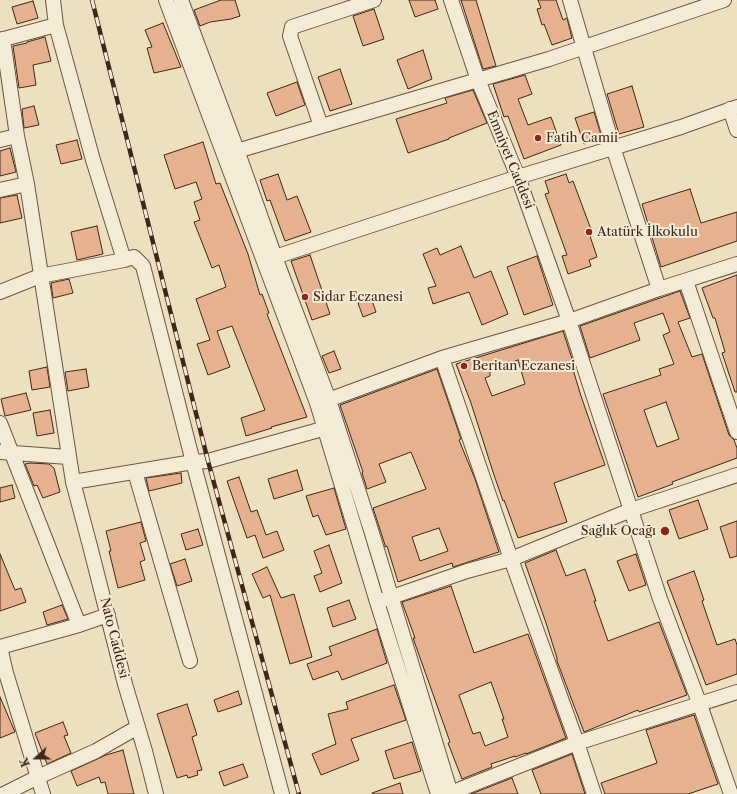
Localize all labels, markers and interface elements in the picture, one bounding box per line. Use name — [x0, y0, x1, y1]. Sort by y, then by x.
street label: Emniyet Caddesi — [483, 108, 537, 212]
place label: Fatih Camii — [546, 130, 618, 146]
marker: Fatih Camii — [533, 133, 543, 143]
place label: Atatürk İlkokulu — [597, 224, 698, 240]
marker: Atatürk İlkokulu — [584, 227, 594, 237]
place label: Sidar Eczanesi — [313, 289, 403, 305]
marker: Sidar Eczanesi — [300, 292, 310, 302]
place label: Beritan Eczanesi — [472, 358, 575, 374]
marker: Beritan Eczanesi — [459, 361, 469, 371]
place label: Sağlık Ocağı — [581, 523, 656, 539]
marker: Sağlık Ocağı — [659, 525, 671, 537]
street label: Nato Caddesi — [96, 596, 132, 680]
north arrow — [16, 738, 56, 778]
text: K — [17, 756, 33, 769]

